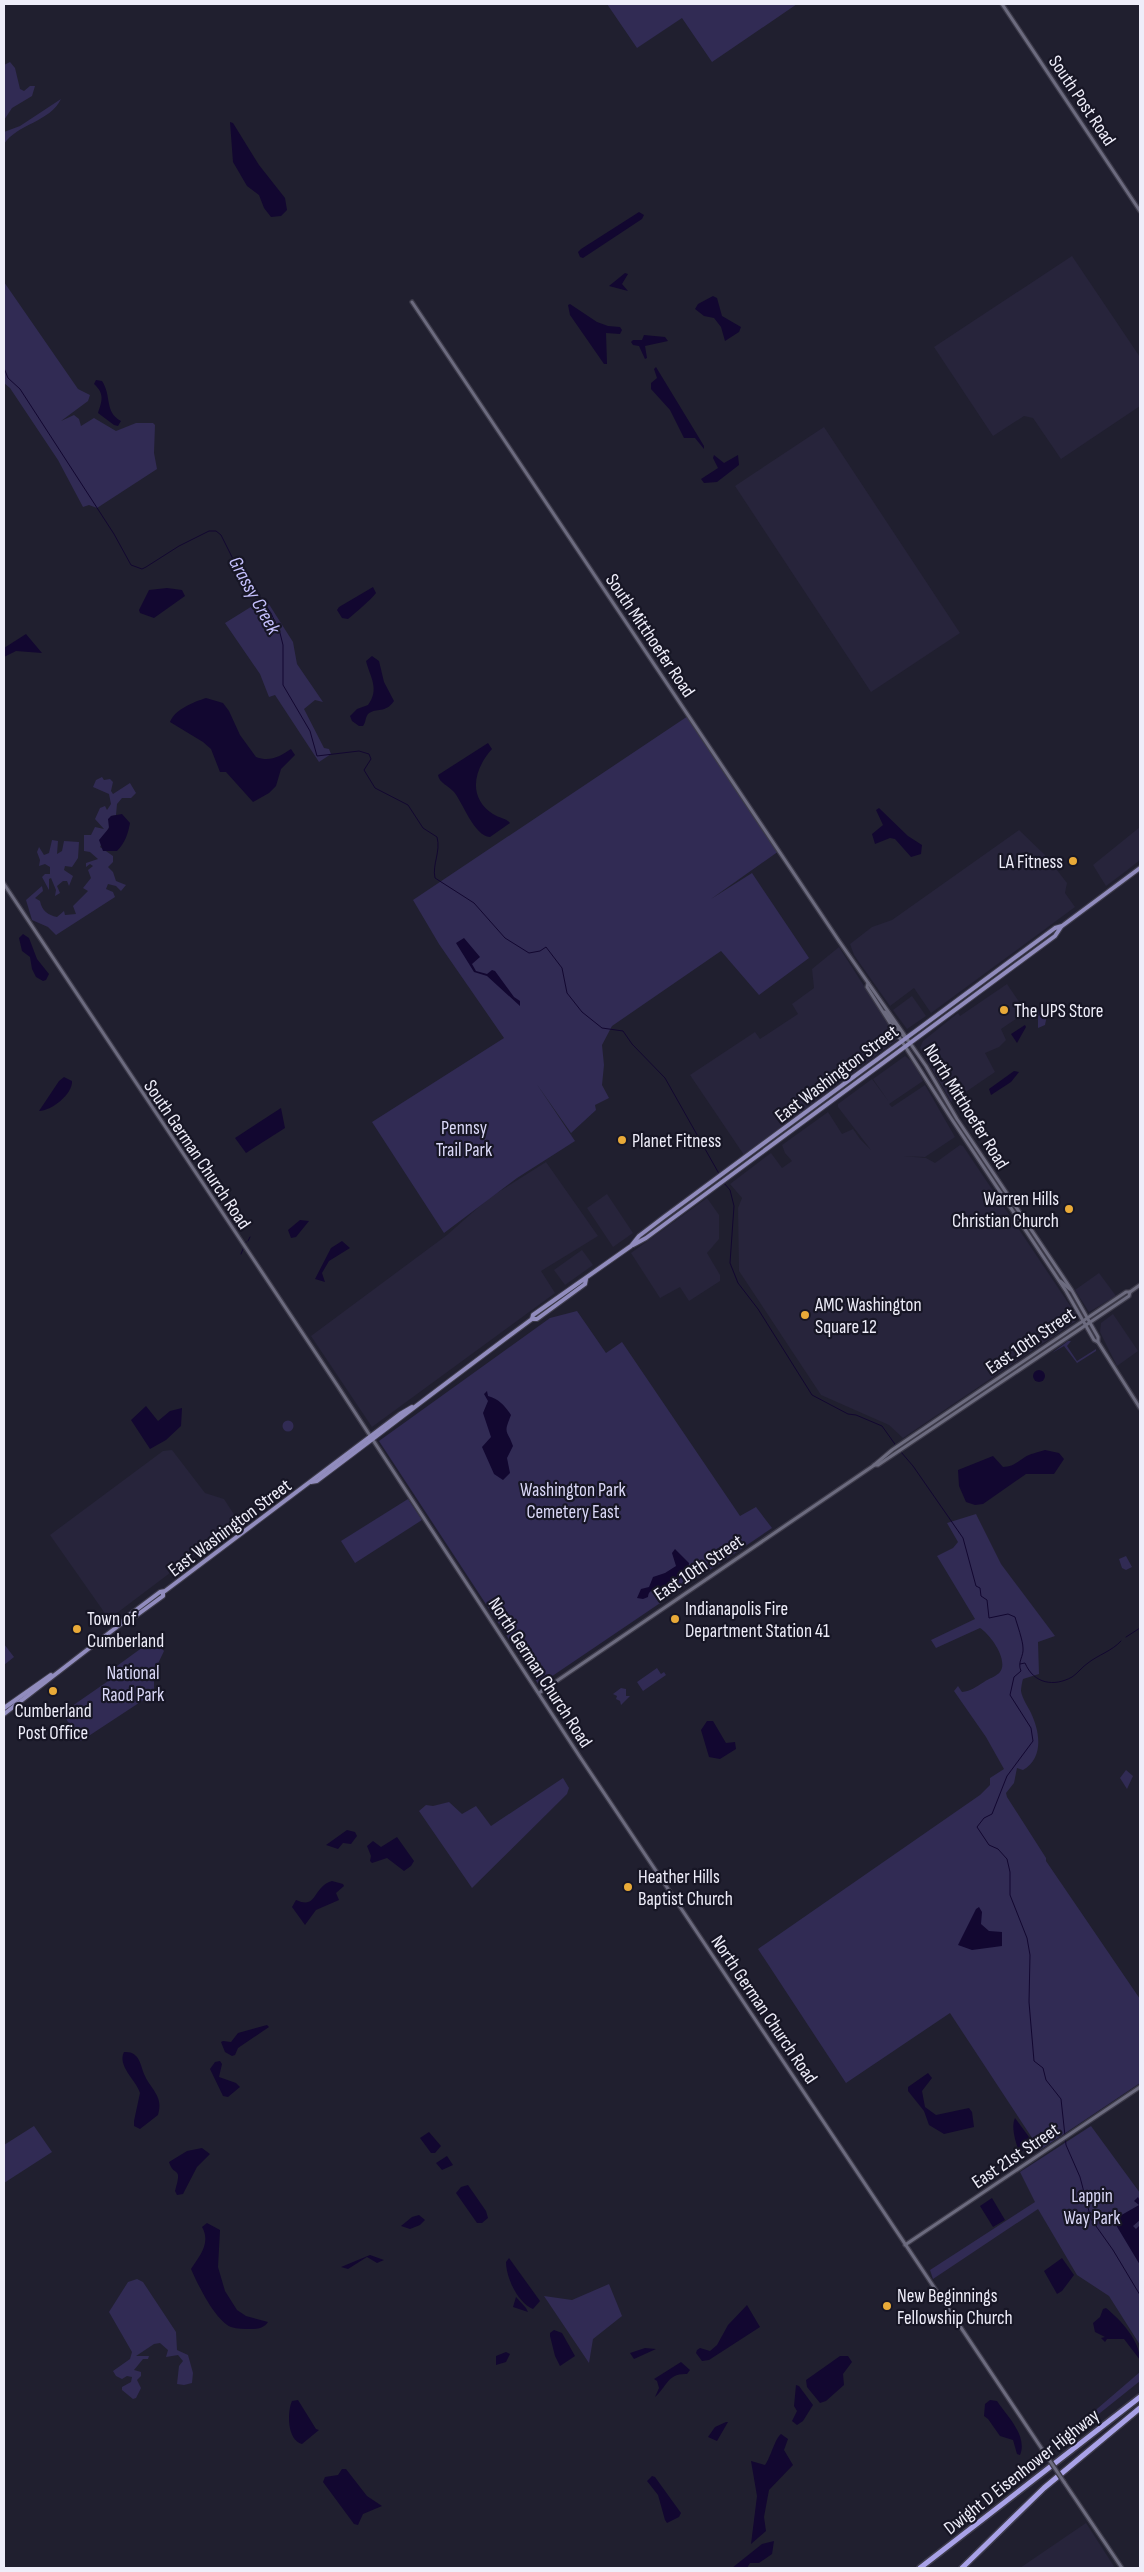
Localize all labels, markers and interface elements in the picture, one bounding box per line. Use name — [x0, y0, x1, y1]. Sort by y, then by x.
street label: South Post Road — [1043, 51, 1120, 150]
water label: Grassy Creek — [223, 552, 286, 639]
street label: South Mitthoefer Road — [600, 570, 699, 702]
place label: LA Fitness — [999, 851, 1063, 874]
marker: LA Fitness — [1067, 855, 1079, 867]
place label: The UPS Store — [1014, 1000, 1103, 1023]
marker: The UPS Store — [998, 1004, 1010, 1016]
street label: East Washington Street — [771, 1020, 903, 1128]
street label: North Mitthoefer Road — [918, 1040, 1013, 1174]
street label: South German Church Road — [138, 1076, 255, 1234]
park label: Pennsy Trail Park — [436, 1117, 493, 1162]
place label: Planet Fitness — [632, 1130, 722, 1153]
marker: Planet Fitness — [616, 1134, 628, 1146]
place label: Warren Hills Christian Church — [952, 1188, 1059, 1233]
marker: Warren Hills Christian Church — [1063, 1203, 1075, 1215]
place label: AMC Washington Square 12 — [814, 1294, 922, 1339]
street label: East 10th Street — [982, 1303, 1080, 1379]
marker: AMC Washington Square 12 — [799, 1309, 811, 1321]
street label: East Washington Street — [164, 1474, 296, 1582]
park label: Washington Park Cemetery East — [520, 1479, 627, 1524]
street label: East 10th Street — [650, 1530, 748, 1606]
street label: North German Church Road — [483, 1593, 597, 1752]
place label: Indianapolis Fire Department Station 41 — [685, 1598, 830, 1643]
place label: Town of Cumberland — [87, 1608, 164, 1653]
marker: Indianapolis Fire Department Station 41 — [669, 1613, 681, 1625]
marker: Town of Cumberland — [71, 1623, 83, 1635]
park label: National Raod Park — [102, 1662, 165, 1707]
marker: Cumberland Post Office — [47, 1685, 59, 1697]
place label: Cumberland Post Office — [14, 1700, 92, 1745]
place label: Heather Hills Baptist Church — [638, 1866, 733, 1911]
marker: Heather Hills Baptist Church — [622, 1881, 634, 1893]
street label: North German Church Road — [705, 1931, 822, 2089]
street label: East 21st Street — [968, 2118, 1064, 2194]
park label: Lappin Way Park — [1063, 2185, 1121, 2230]
place label: New Beginnings Fellowship Church — [897, 2285, 1013, 2330]
marker: New Beginnings Fellowship Church — [881, 2300, 893, 2312]
street label: Dwight D Eisenhower Highway — [940, 2404, 1105, 2540]

